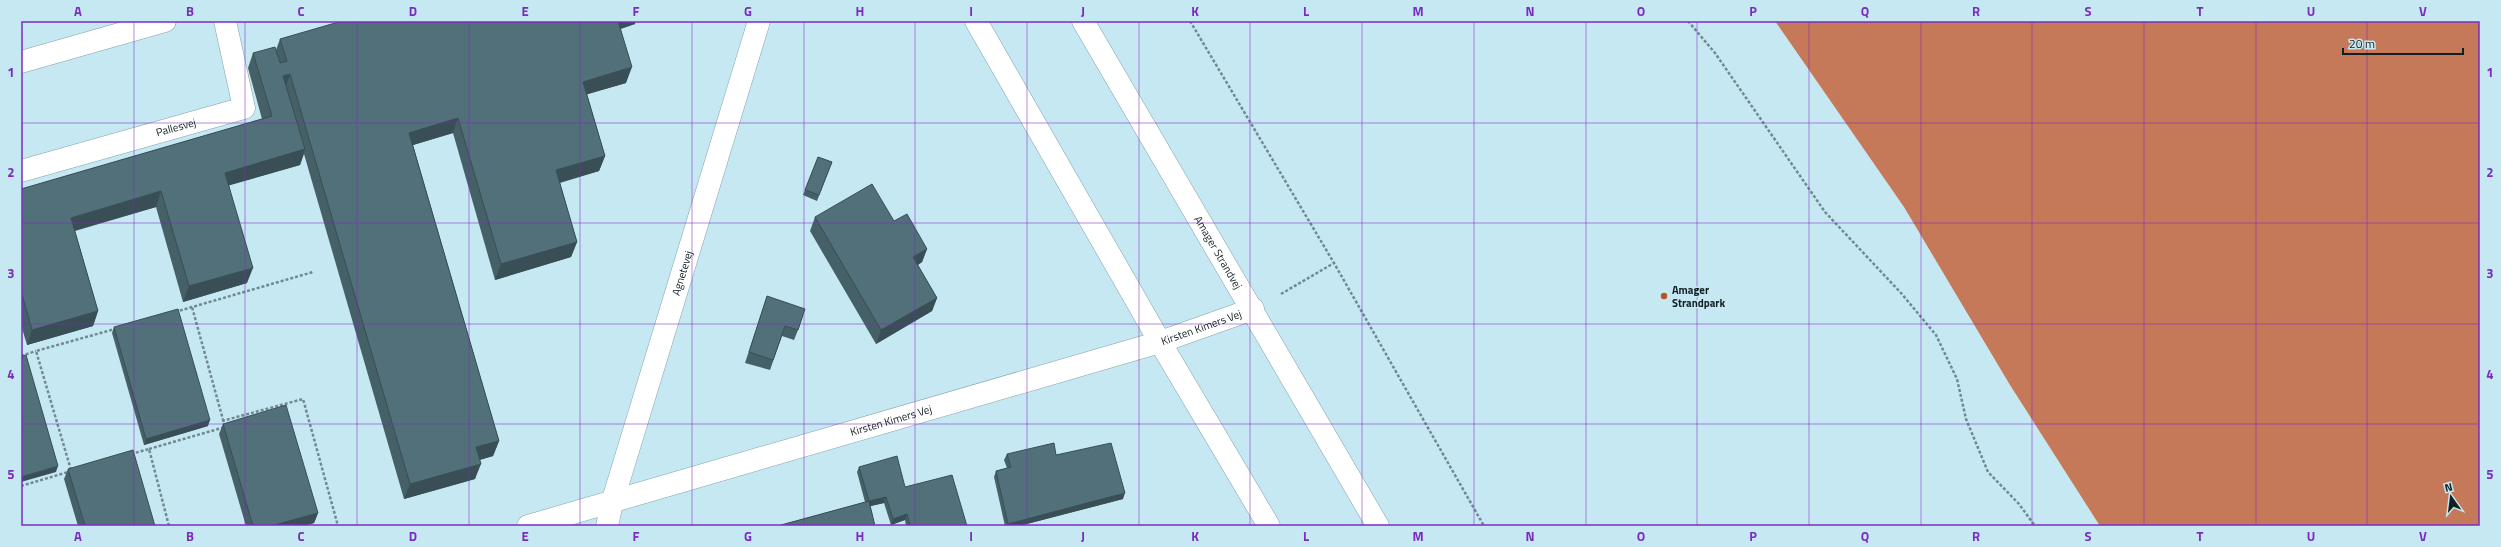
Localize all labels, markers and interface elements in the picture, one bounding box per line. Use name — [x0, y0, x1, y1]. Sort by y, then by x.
text: A — [74, 1, 82, 21]
text: B — [186, 1, 194, 21]
text: C — [297, 1, 305, 21]
text: D — [409, 1, 417, 21]
text: E — [521, 1, 529, 21]
text: F — [633, 1, 640, 21]
text: G — [744, 1, 752, 21]
text: H — [856, 1, 864, 21]
text: I — [969, 1, 973, 21]
text: J — [1081, 1, 1085, 21]
text: K — [1191, 1, 1199, 21]
text: L — [1303, 1, 1309, 21]
text: M — [1412, 1, 1424, 21]
text: N — [1525, 1, 1535, 21]
text: O — [1637, 1, 1645, 21]
text: P — [1749, 1, 1757, 21]
text: Q — [1861, 1, 1869, 21]
text: R — [1972, 1, 1980, 21]
text: S — [2084, 1, 2092, 21]
text: T — [2197, 1, 2204, 21]
text: U — [2307, 1, 2315, 21]
text: V — [2419, 1, 2427, 21]
scale bar — [2343, 30, 2463, 56]
text: 20 m — [2349, 34, 2375, 53]
text: 1 — [7, 62, 15, 82]
text: 1 — [2486, 62, 2494, 82]
street label: Pallesvej — [154, 114, 198, 140]
text: 2 — [7, 162, 15, 182]
text: 2 — [2486, 162, 2494, 182]
street label: Amager Strandvej — [1190, 213, 1246, 292]
street label: Agnetevej — [668, 249, 697, 297]
text: 3 — [7, 263, 15, 283]
text: 3 — [2486, 263, 2494, 283]
place label: Amager Strandpark — [1672, 282, 1725, 311]
marker: Amager Strandpark — [1659, 291, 1669, 301]
street label: Kirsten Kimers Vej — [1159, 306, 1244, 349]
text: 4 — [7, 364, 15, 384]
text: 4 — [2486, 364, 2494, 384]
street label: Kirsten Kimers Vej — [848, 401, 934, 440]
text: 5 — [7, 464, 15, 484]
text: 5 — [2486, 464, 2494, 484]
north arrow — [2431, 477, 2471, 517]
text: N — [2443, 479, 2454, 496]
text: A — [74, 526, 82, 546]
text: B — [186, 526, 194, 546]
text: C — [297, 526, 305, 546]
text: D — [409, 526, 417, 546]
text: E — [521, 526, 529, 546]
text: F — [633, 526, 640, 546]
text: G — [744, 526, 752, 546]
text: H — [856, 526, 864, 546]
text: I — [969, 526, 973, 546]
text: J — [1081, 526, 1085, 546]
text: K — [1191, 526, 1199, 546]
text: L — [1303, 526, 1309, 546]
text: M — [1412, 526, 1424, 546]
text: N — [1525, 526, 1535, 546]
text: O — [1637, 526, 1645, 546]
text: P — [1749, 526, 1757, 546]
text: Q — [1861, 526, 1869, 546]
text: R — [1972, 526, 1980, 546]
text: S — [2084, 526, 2092, 546]
text: T — [2197, 526, 2204, 546]
text: U — [2307, 526, 2315, 546]
text: V — [2419, 526, 2427, 546]

